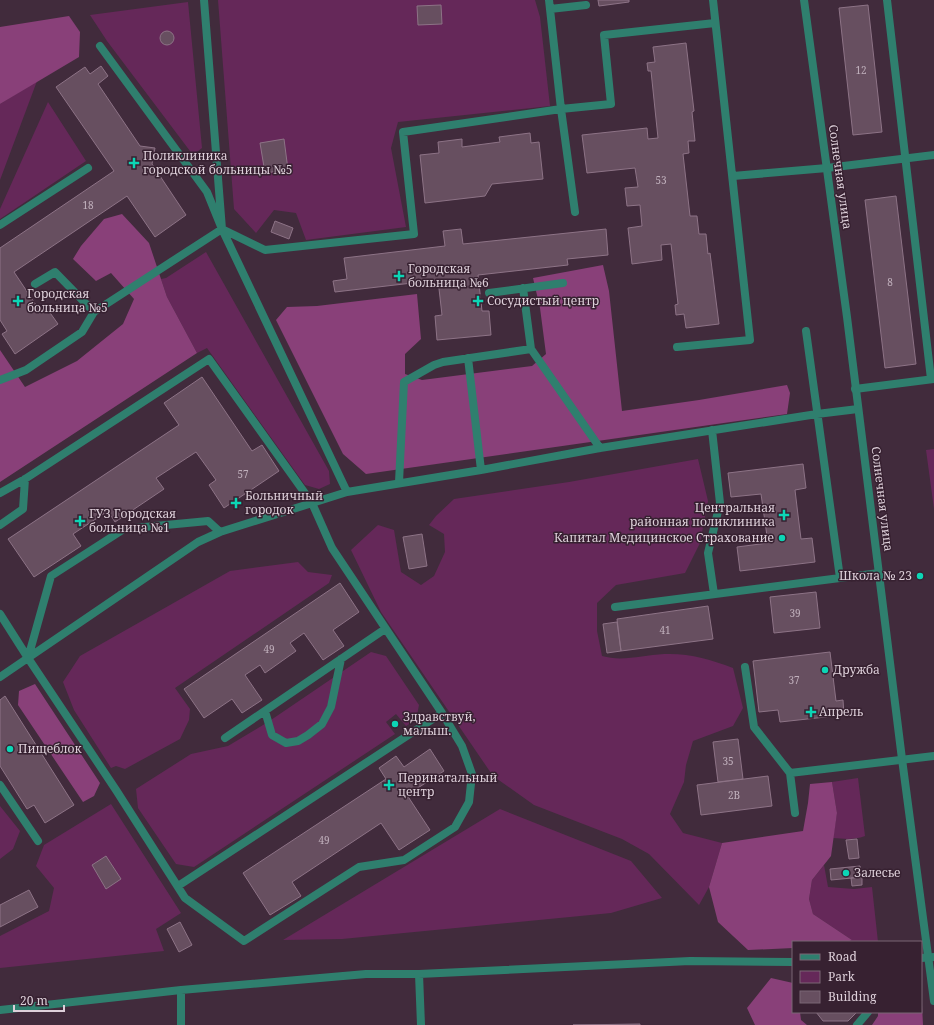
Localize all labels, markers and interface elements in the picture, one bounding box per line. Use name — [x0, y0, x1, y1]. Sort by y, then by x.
house number: 12 — [855, 63, 867, 77]
street label: Солнечная улица — [825, 123, 856, 231]
place label: Поликлиника городской больницы №5 — [143, 147, 293, 178]
marker: Поликлиника городской больницы №5 — [128, 157, 140, 169]
house number: 53 — [655, 173, 667, 187]
house number: 18 — [82, 198, 94, 212]
place label: Городская больница №6 — [408, 260, 489, 291]
marker: Городская больница №6 — [393, 270, 405, 282]
house number: 8 — [887, 275, 893, 289]
place label: Городская больница №5 — [27, 285, 108, 316]
place label: Сосудистый центр — [487, 292, 600, 309]
marker: Городская больница №5 — [12, 295, 24, 307]
marker: Сосудистый центр — [472, 295, 484, 307]
street label: Солнечная улица — [868, 445, 897, 553]
house number: 57 — [237, 467, 249, 481]
place label: Больничный городок — [245, 487, 323, 518]
marker: Больничный городок — [230, 497, 242, 509]
place label: Центральная районная поликлиника — [630, 499, 775, 530]
place label: ГУЗ Городская больница №1 — [89, 505, 176, 536]
marker: Центральная районная поликлиника — [778, 509, 790, 521]
marker: ГУЗ Городская больница №1 — [74, 515, 86, 527]
place label: Капитал Медицинское Страхование — [554, 529, 774, 546]
marker: Капитал Медицинское Страхование — [777, 533, 787, 543]
place label: Школа № 23 — [839, 567, 912, 584]
marker: Школа № 23 — [915, 571, 925, 581]
house number: 39 — [789, 606, 801, 620]
house number: 41 — [659, 623, 671, 637]
house number: 49 — [263, 642, 275, 656]
place label: Дружба — [833, 661, 880, 678]
marker: Дружба — [820, 665, 830, 675]
house number: 37 — [788, 673, 800, 687]
place label: Апрель — [819, 703, 864, 720]
marker: Апрель — [806, 707, 816, 717]
place label: Здравствуй, малыш. — [403, 708, 476, 739]
marker: Здравствуй, малыш. — [390, 719, 400, 729]
place label: Пищеблок — [18, 740, 83, 757]
marker: Пищеблок — [5, 744, 15, 754]
house number: 35 — [722, 754, 734, 768]
place label: Перинатальный центр — [398, 769, 497, 800]
marker: Перинатальный центр — [383, 779, 395, 791]
house number: 2В — [728, 788, 740, 802]
house number: 49 — [318, 833, 330, 847]
place label: Залесье — [854, 864, 901, 881]
marker: Залесье — [841, 868, 851, 878]
legend — [792, 941, 922, 1013]
text: Road — [828, 948, 858, 965]
text: Park — [828, 968, 856, 985]
scale bar — [14, 987, 64, 1013]
text: Building — [828, 988, 877, 1005]
text: 20 m — [20, 992, 48, 1009]

